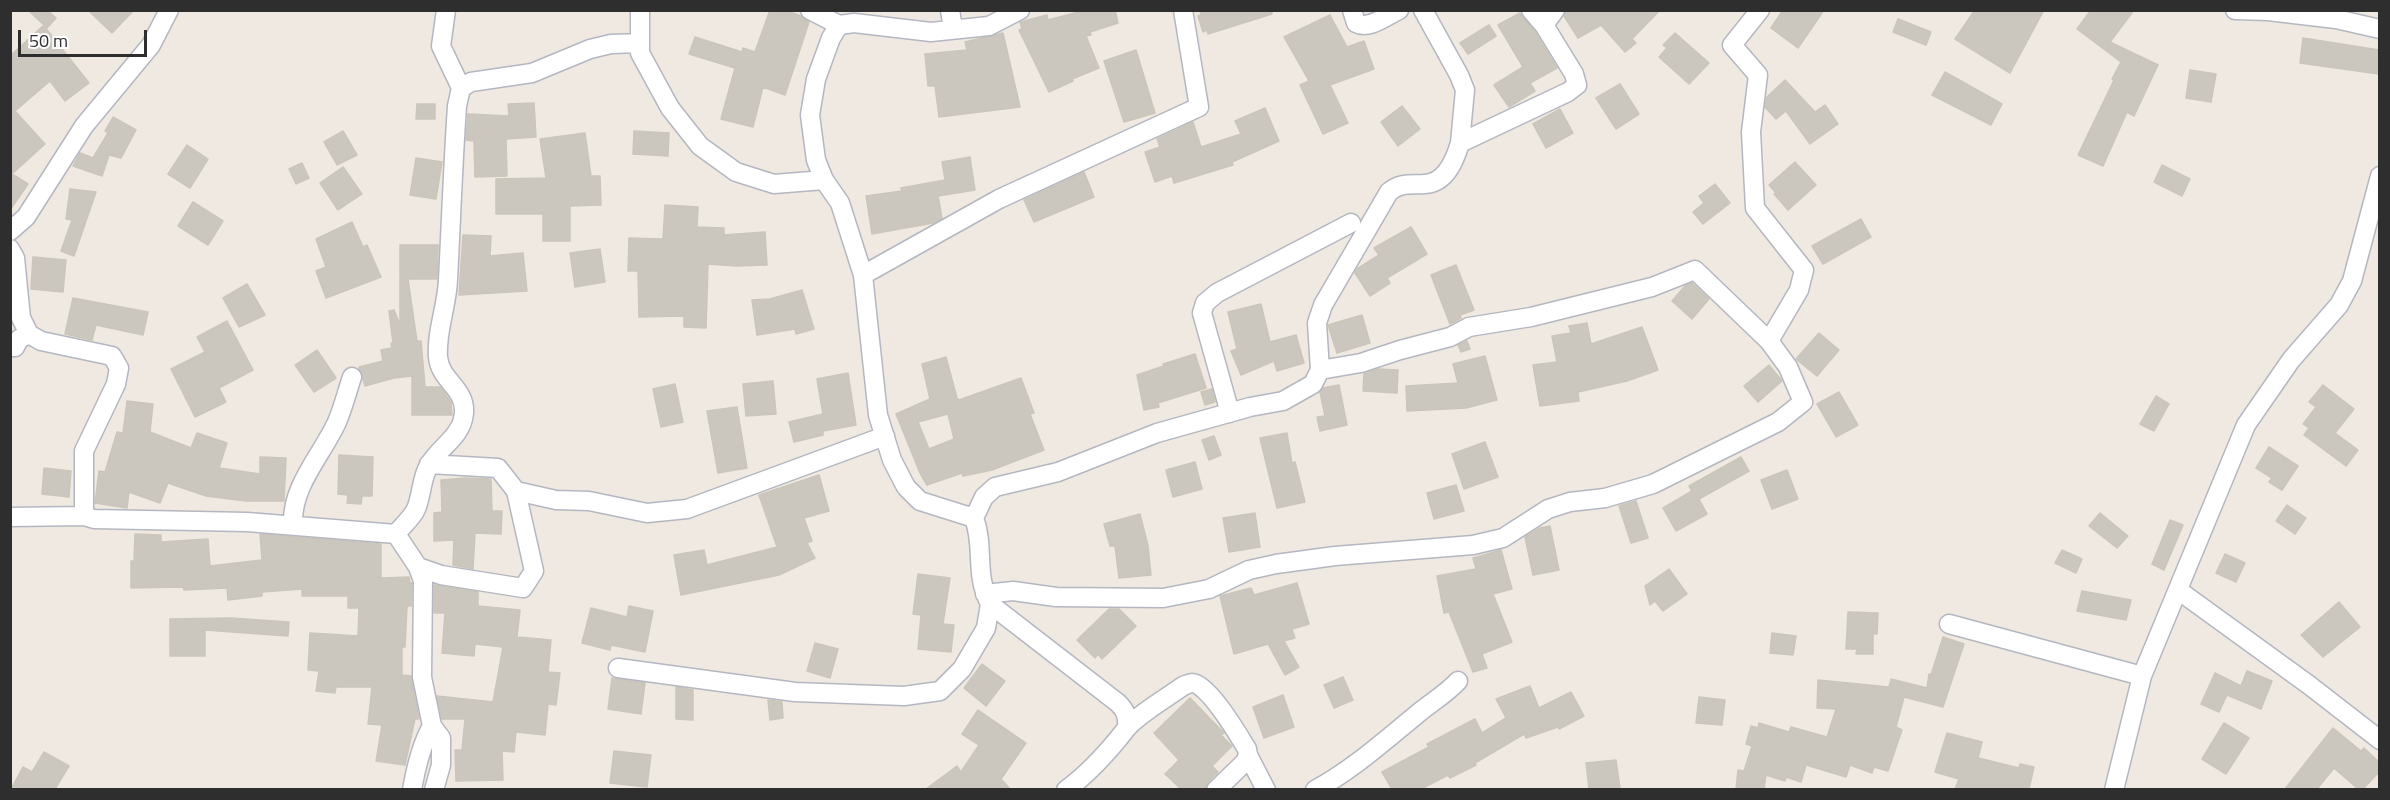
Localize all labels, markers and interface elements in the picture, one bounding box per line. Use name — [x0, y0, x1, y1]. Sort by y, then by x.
scale bar — [21, 18, 150, 56]
text: 50 m — [29, 27, 68, 54]

